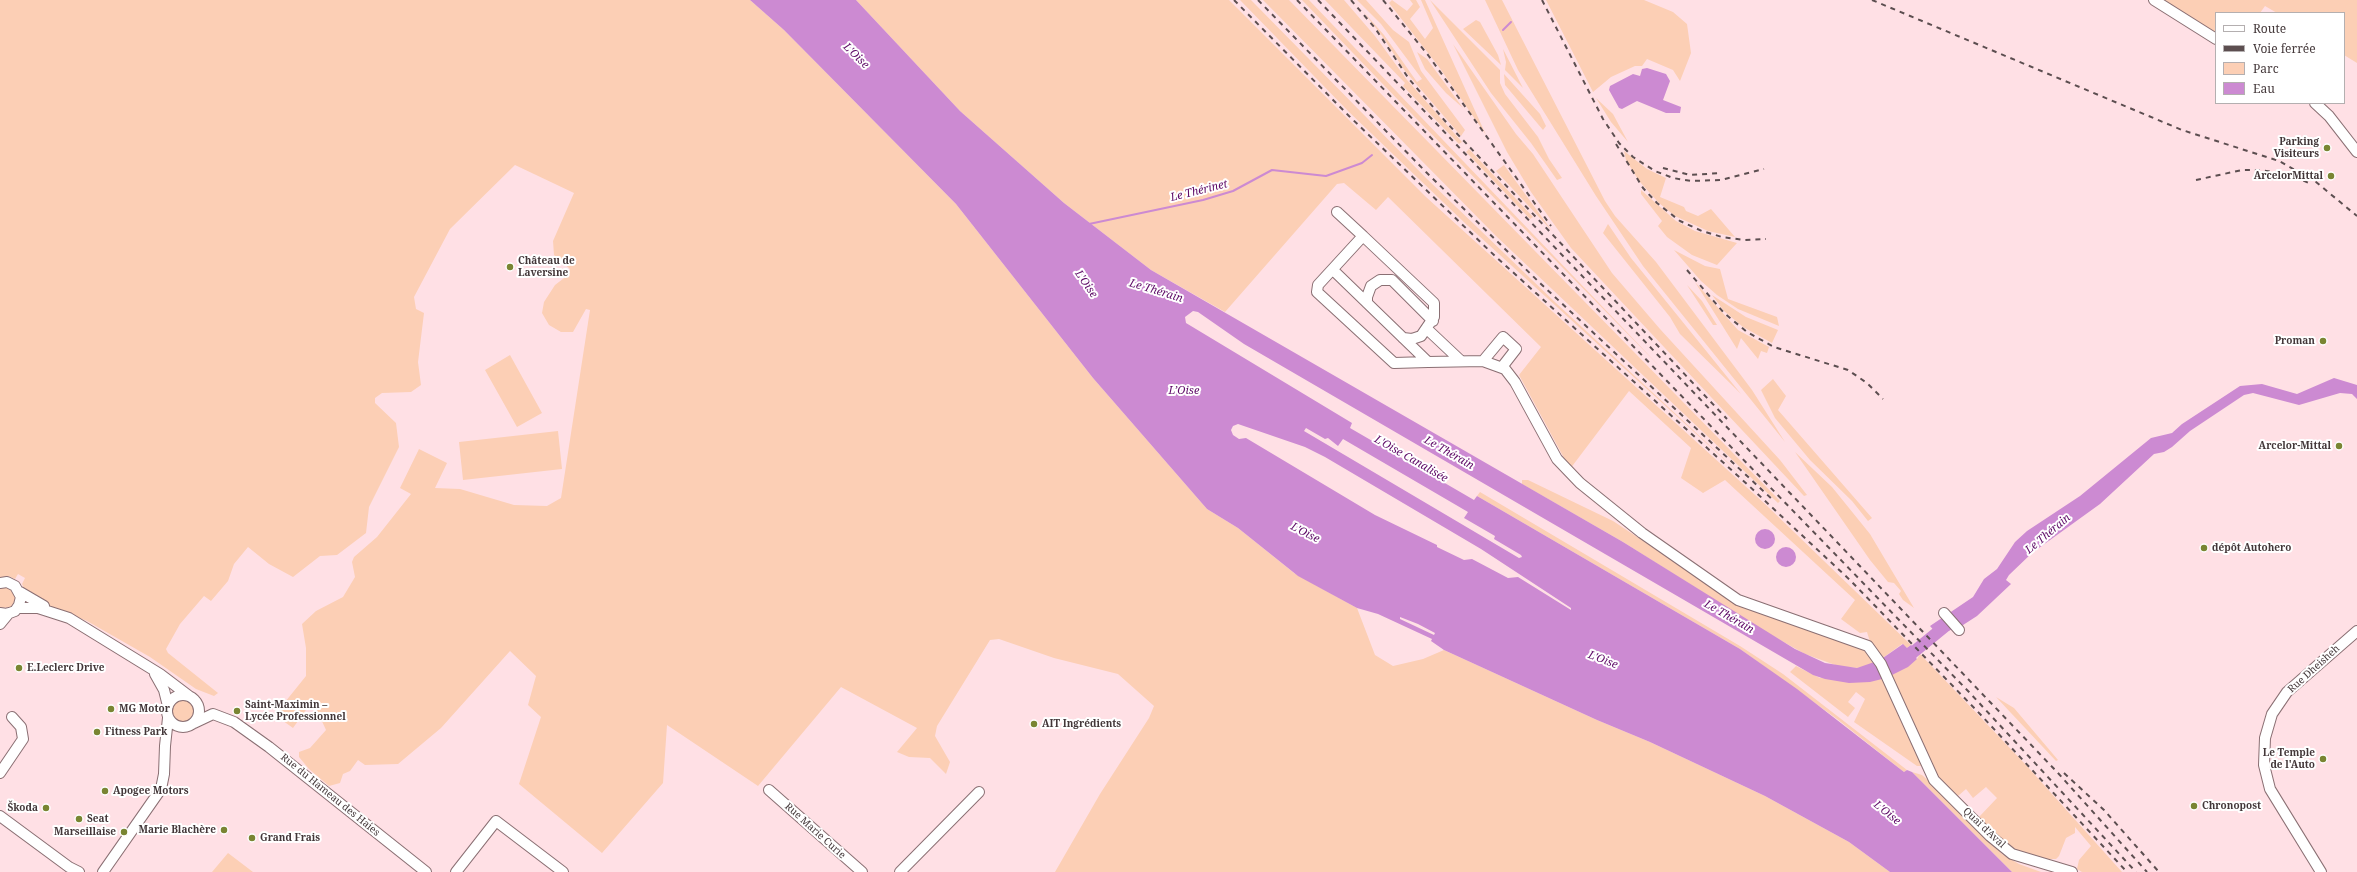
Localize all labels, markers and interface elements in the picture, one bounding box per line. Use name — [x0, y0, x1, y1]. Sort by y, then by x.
legend — [2215, 12, 2345, 104]
text: Route — [2253, 20, 2286, 37]
text: Voie ferrée — [2253, 40, 2316, 57]
water label: L'Oise — [840, 41, 872, 71]
text: Parc — [2253, 60, 2279, 77]
text: Eau — [2253, 80, 2275, 97]
place label: Parking Visiteurs — [2274, 136, 2319, 160]
marker: Parking Visiteurs — [2322, 143, 2332, 153]
place label: ArcelorMittal — [2254, 170, 2323, 182]
marker: ArcelorMittal — [2326, 171, 2336, 181]
water label: Le Thérinet — [1169, 178, 1229, 204]
place label: Château de Laversine — [518, 255, 575, 278]
marker: Château de Laversine — [505, 262, 515, 272]
water label: L'Oise — [1072, 268, 1100, 300]
water label: Le Thérain — [1128, 277, 1184, 305]
place label: Proman — [2275, 335, 2315, 347]
marker: Proman — [2318, 336, 2328, 346]
water label: L’Oise — [1169, 384, 1199, 398]
water label: L'Oise Canalisée — [1372, 433, 1450, 485]
water label: Le Thérain — [1422, 434, 1476, 472]
place label: Arcelor-Mittal — [2259, 440, 2331, 452]
marker: Arcelor-Mittal — [2334, 441, 2344, 451]
water label: Le Thérain — [2023, 511, 2073, 557]
water label: L'Oise — [1288, 520, 1322, 546]
place label: dépôt Autohero — [2212, 542, 2291, 554]
marker: dépôt Autohero — [2199, 543, 2209, 553]
water label: Le Thérain — [1702, 598, 1756, 636]
street label: Rue Dheisheh — [2286, 643, 2342, 695]
water label: L'Oise — [1586, 648, 1620, 672]
place label: E.Leclerc Drive — [27, 662, 105, 674]
marker: E.Leclerc Drive — [14, 663, 24, 673]
place label: Saint-Maximin – Lycée Professionnel — [245, 699, 346, 722]
place label: MG Motor — [119, 703, 170, 715]
marker: MG Motor — [106, 704, 116, 714]
marker: Saint-Maximin – Lycée Professionnel — [232, 706, 242, 716]
place label: AIT Ingrédients — [1042, 718, 1121, 730]
marker: AIT Ingrédients — [1029, 719, 1039, 729]
place label: Fitness Park — [105, 726, 167, 738]
marker: Fitness Park — [92, 727, 102, 737]
place label: Le Temple de l'Auto — [2263, 747, 2315, 770]
street label: Rue du Hameau des Haies — [278, 751, 382, 839]
marker: Le Temple de l'Auto — [2318, 754, 2328, 764]
place label: Apogee Motors — [113, 785, 189, 797]
marker: Apogee Motors — [100, 786, 110, 796]
water label: L'Oise — [1871, 798, 1903, 828]
place label: Chronopost — [2202, 800, 2261, 812]
street label: Rue Marie Curie — [782, 801, 848, 861]
marker: Chronopost — [2189, 801, 2199, 811]
place label: Škoda — [7, 802, 38, 814]
marker: Škoda — [41, 803, 51, 813]
street label: Quai d'Aval — [1960, 805, 2008, 851]
place label: Seat — [87, 813, 109, 825]
marker: Seat — [74, 814, 84, 824]
place label: Marie Blachère — [139, 824, 216, 836]
marker: Marie Blachère — [219, 825, 229, 835]
place label: Marseillaise — [54, 826, 116, 838]
marker: Marseillaise — [119, 827, 129, 837]
place label: Grand Frais — [260, 832, 320, 844]
marker: Grand Frais — [247, 833, 257, 843]

